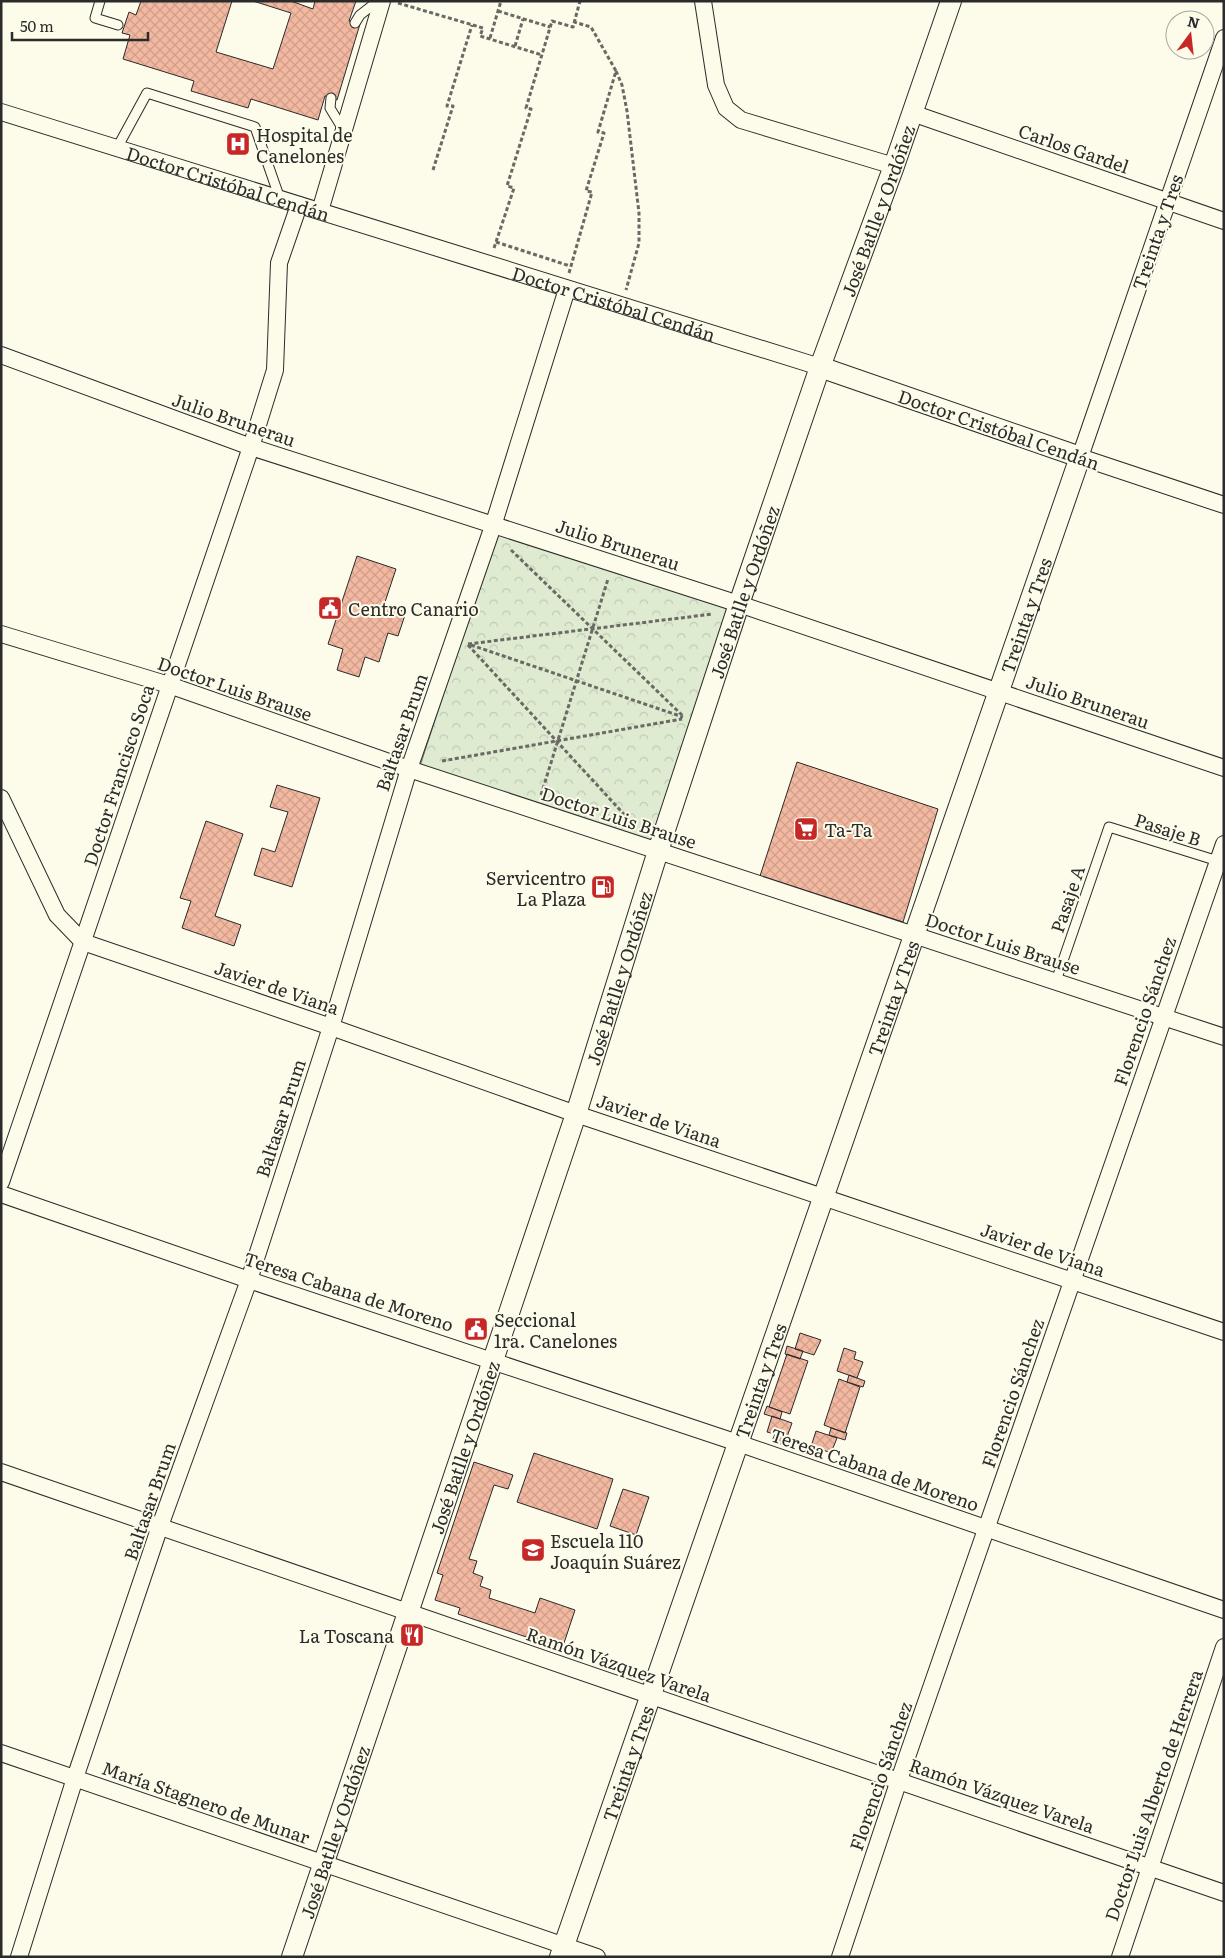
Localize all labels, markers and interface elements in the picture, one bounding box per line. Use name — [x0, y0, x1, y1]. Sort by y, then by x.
scale bar — [12, 10, 149, 42]
north arrow — [1165, 10, 1215, 60]
text: N — [1185, 10, 1202, 33]
text: 50 m — [20, 14, 54, 37]
street label: Carlos Gardel — [1015, 116, 1133, 180]
place label: Hospital de Canelones — [256, 121, 353, 169]
street label: José Batlle y Ordóñez — [834, 121, 921, 300]
hospital icon: Hospital de Canelones — [225, 131, 251, 157]
street label: Doctor Cristóbal Cendán — [123, 138, 333, 227]
street label: Treinta y Tres — [1125, 171, 1189, 293]
street label: Doctor Cristóbal Cendán — [509, 259, 719, 347]
street label: Doctor Cristóbal Cendán — [895, 382, 1103, 476]
street label: Julio Brunerau — [169, 385, 299, 453]
street label: José Batlle y Ordóñez — [702, 501, 785, 682]
street label: Julio Brunerau — [552, 511, 684, 577]
street label: Treinta y Tres — [993, 554, 1058, 677]
public building icon: Centro Canario — [317, 595, 343, 621]
place label: Centro Canario — [348, 595, 479, 622]
street label: Doctor Luis Brause — [154, 649, 316, 727]
street label: Julio Brunerau — [1023, 667, 1153, 735]
street label: Baltasar Brum — [368, 669, 434, 795]
street label: Doctor Francisco Soca — [76, 680, 160, 869]
street label: Doctor Luis Brause — [538, 779, 700, 855]
street label: Pasaje B — [1131, 806, 1205, 852]
supermarket icon: Ta-Ta — [793, 816, 819, 842]
place label: Ta-Ta — [824, 816, 873, 843]
street label: Pasaje A — [1043, 862, 1091, 936]
place label: Servicentro La Plaza — [486, 864, 586, 912]
fuel station icon: Servicentro La Plaza — [590, 874, 616, 900]
street label: José Batlle y Ordóñez — [579, 887, 658, 1068]
street label: Doctor Luis Brause — [922, 905, 1084, 981]
street label: Florencio Sánchez — [1106, 933, 1182, 1089]
street label: Treinta y Tres — [860, 937, 925, 1059]
street label: Javier de Viana — [211, 953, 343, 1021]
street label: Baltasar Brum — [248, 1055, 312, 1181]
street label: Javier de Viana — [593, 1086, 725, 1154]
street label: Javier de Viana — [977, 1215, 1109, 1283]
street label: Teresa Cabana de Moreno — [241, 1244, 457, 1338]
place label: Seccional 1ra. Canelones — [494, 1306, 617, 1354]
street label: Florencio Sánchez — [974, 1315, 1050, 1471]
public building icon: Seccional 1ra. Canelones — [463, 1316, 489, 1342]
street label: Treinta y Tres — [727, 1319, 792, 1442]
street label: José Batlle y Ordóñez — [422, 1357, 506, 1537]
street label: Teresa Cabana de Moreno — [767, 1421, 983, 1517]
street label: Baltasar Brum — [116, 1438, 182, 1564]
place label: Escuela 110 Joaquín Suárez — [550, 1527, 681, 1575]
school or university icon: Escuela 110 Joaquín Suárez — [520, 1537, 546, 1563]
street label: Ramón Vázquez Varela — [523, 1620, 716, 1708]
place label: La Toscana — [299, 1622, 394, 1649]
restaurant icon: La Toscana — [399, 1622, 425, 1648]
street label: Doctor Luis Alberto de Herrera — [1097, 1665, 1209, 1924]
street label: Florencio Sánchez — [842, 1698, 918, 1854]
street label: Treinta y Tres — [595, 1702, 660, 1825]
street label: José Batlle y Ordóñez — [292, 1742, 376, 1922]
street label: Ramón Vázquez Varela — [906, 1751, 1099, 1839]
street label: María Stagnero de Munar — [98, 1754, 314, 1850]

